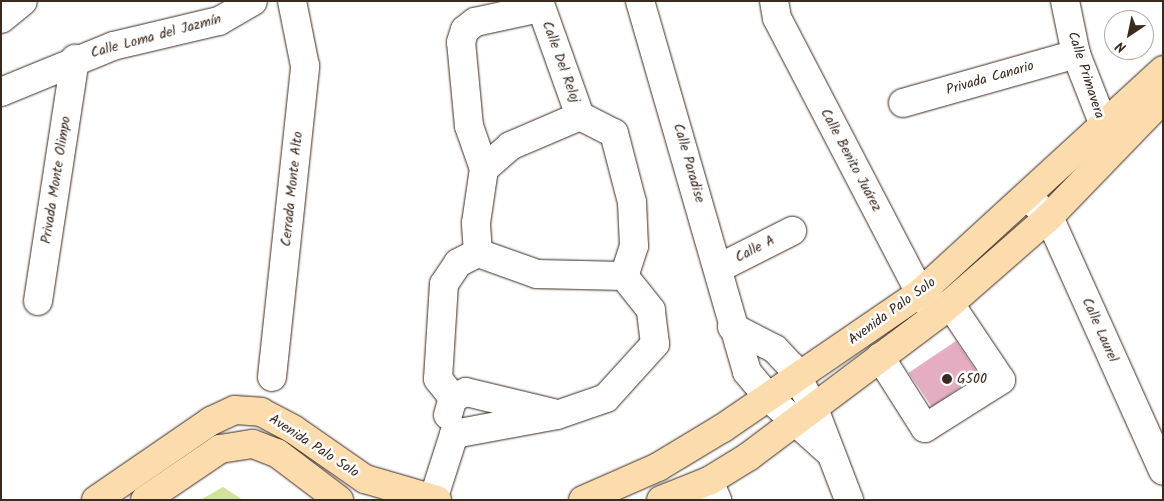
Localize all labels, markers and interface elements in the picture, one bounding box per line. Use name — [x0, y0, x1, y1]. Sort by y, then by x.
street label: Calle Loma del Jazmín — [89, 10, 223, 62]
north arrow — [1104, 10, 1154, 60]
street label: Calle Del Reloj — [538, 19, 584, 105]
street label: Calle Primavera — [1064, 29, 1108, 121]
text: N — [1111, 35, 1131, 58]
street label: Privada Canario — [944, 57, 1036, 99]
street label: Calle Benito Juárez — [817, 106, 885, 214]
street label: Privada Monte Olimpo — [38, 115, 74, 245]
street label: Calle Paradise — [670, 121, 708, 205]
street label: Cerrada Monte Alto — [278, 131, 306, 247]
street label: Calle A — [732, 232, 778, 266]
street label: Avenida Palo Solo — [845, 274, 939, 348]
street label: Calle Laurel — [1078, 295, 1122, 365]
place label: G500 — [957, 371, 987, 387]
marker: G500 — [941, 373, 953, 385]
street label: Avenida Palo Solo — [266, 411, 362, 481]

